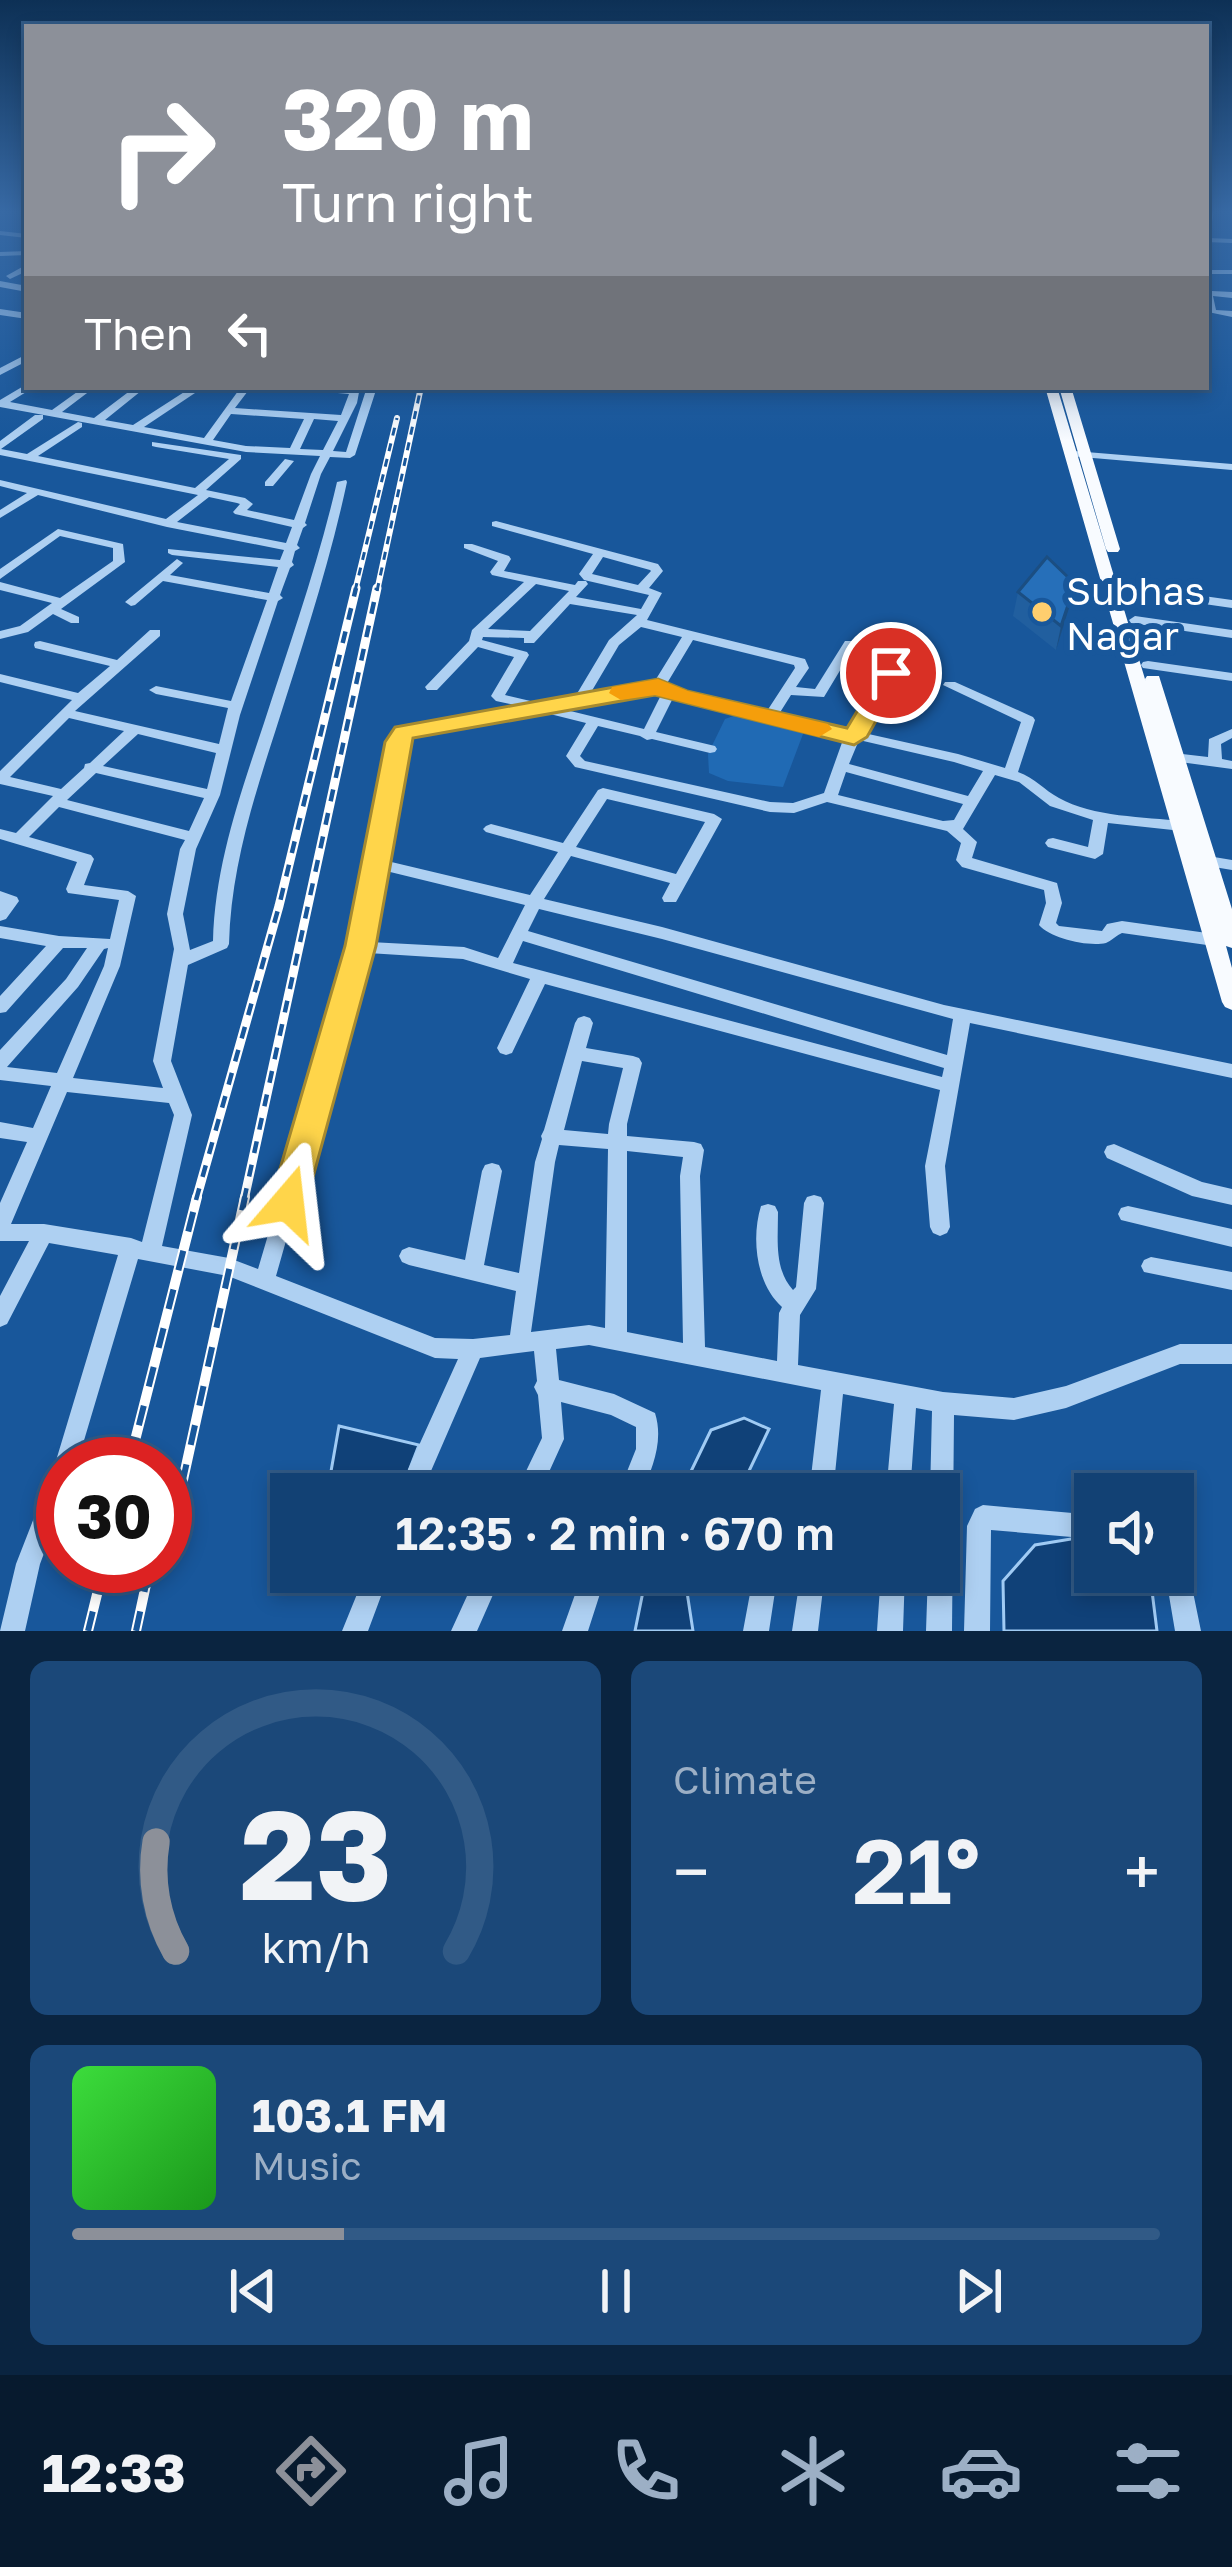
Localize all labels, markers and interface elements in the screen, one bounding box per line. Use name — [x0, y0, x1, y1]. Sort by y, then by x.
text: 320 m — [282, 68, 534, 168]
icon: right — [84, 72, 240, 228]
text: Turn right — [282, 169, 534, 234]
icon: left — [217, 300, 283, 366]
text: Then — [84, 306, 193, 360]
place label: Subhas Nagar — [1066, 567, 1205, 659]
marker: Subhas Nagar — [1029, 599, 1055, 625]
pin — [840, 622, 942, 724]
icon: arrive — [858, 640, 924, 706]
position arrow — [225, 1140, 351, 1266]
speed limit sign: 30 — [36, 1437, 192, 1593]
map controls — [1074, 1473, 1194, 1593]
button: sound — [1074, 1473, 1194, 1593]
text: 12:35 · 2 min · 670 m — [395, 1506, 835, 1560]
text: Climate — [673, 1756, 817, 1803]
text: 23 — [239, 1778, 392, 1927]
text: 21° — [853, 1816, 980, 1924]
text: − — [673, 1831, 709, 1911]
text: + — [1124, 1831, 1160, 1911]
text: km/h — [261, 1921, 370, 1972]
text: 103.1 FM — [252, 2088, 448, 2142]
text: Music — [252, 2142, 362, 2189]
icon: previous — [220, 2258, 286, 2324]
icon: pause — [583, 2258, 649, 2324]
icon: next — [946, 2258, 1012, 2324]
icon: directions — [269, 2429, 353, 2513]
icon: music — [437, 2429, 521, 2513]
icon: phone — [604, 2429, 688, 2513]
icon: climate — [771, 2429, 855, 2513]
icon: car — [939, 2429, 1023, 2513]
icon: filters — [1106, 2429, 1190, 2513]
text: 12:33 — [42, 2439, 186, 2504]

